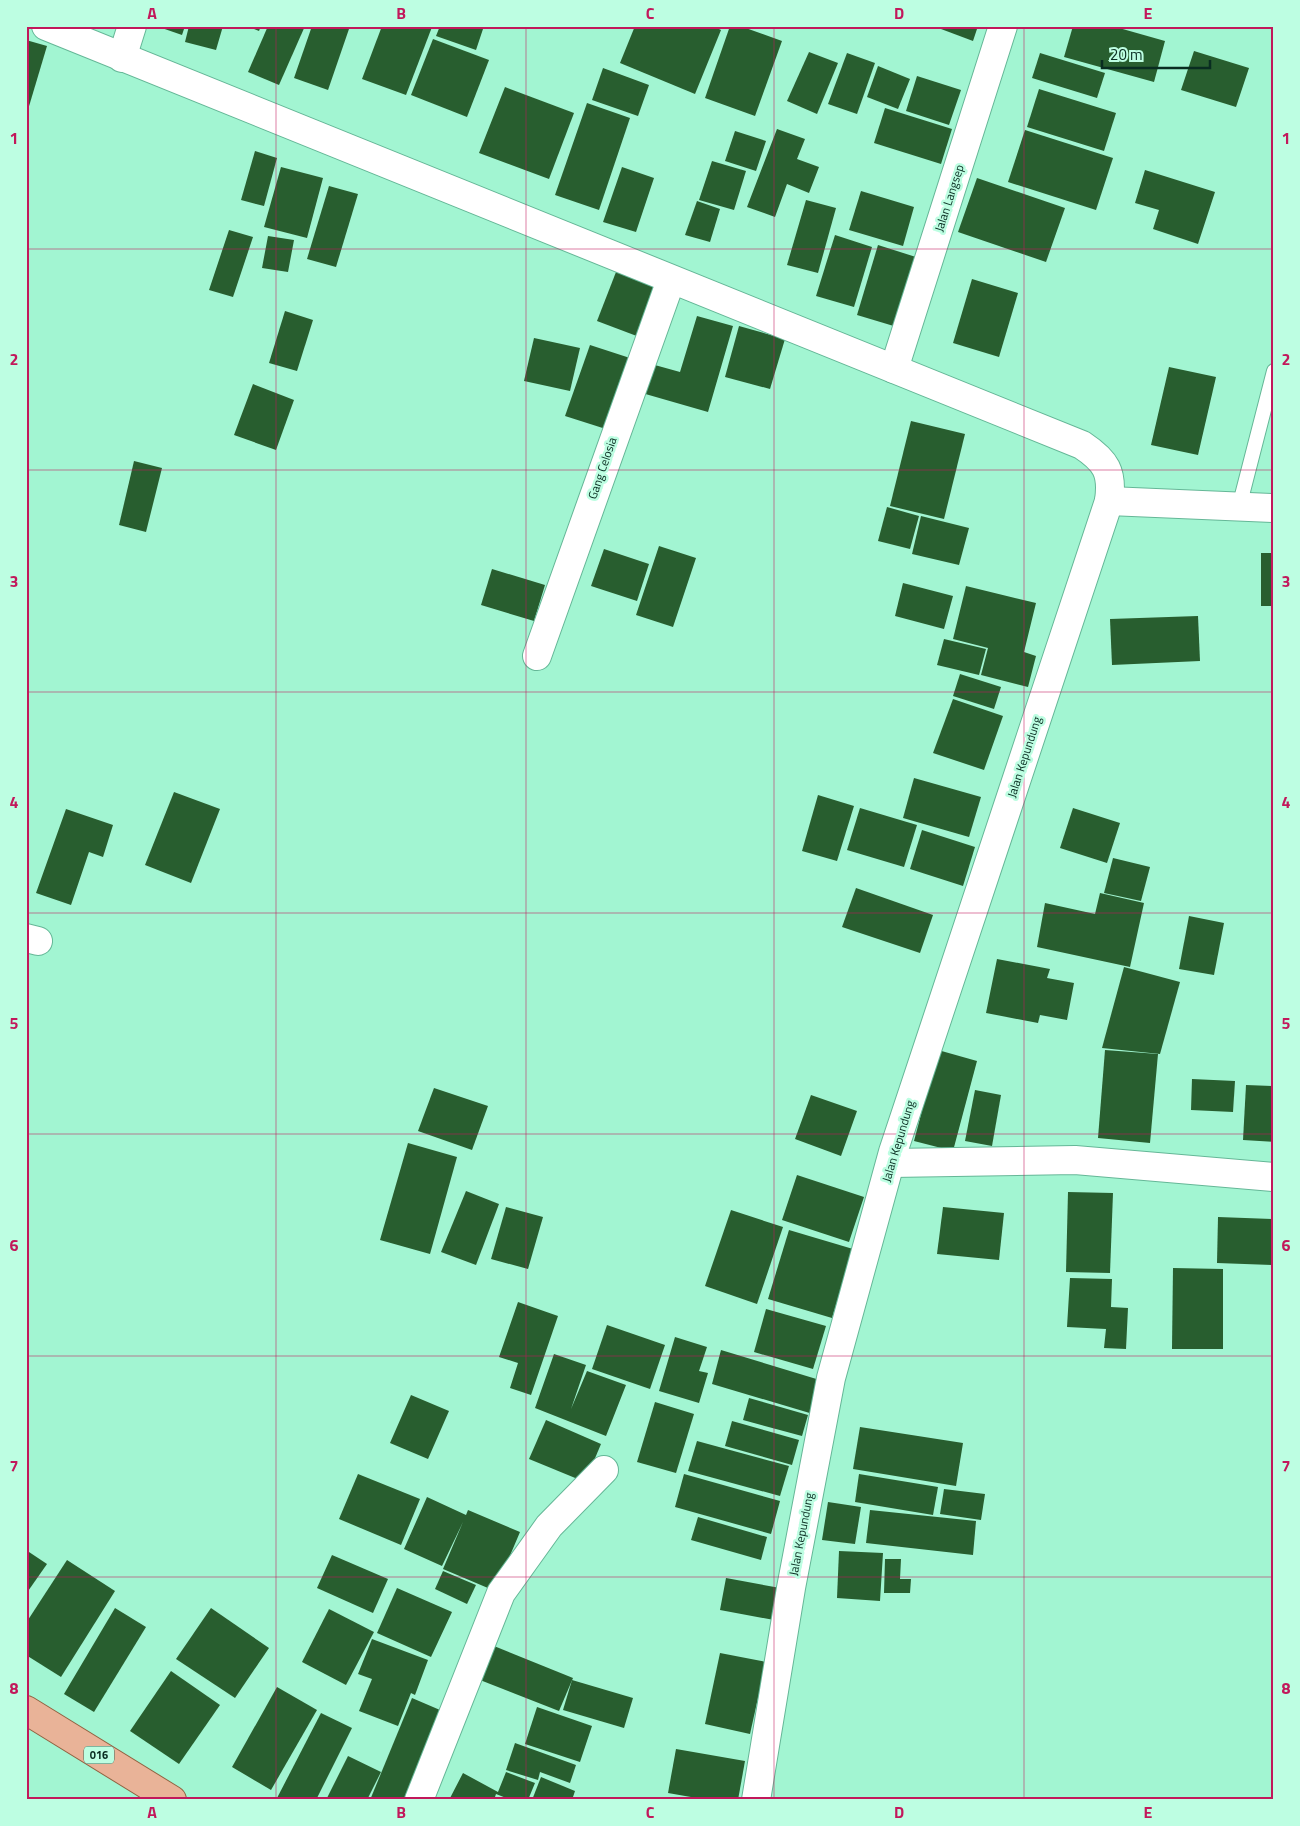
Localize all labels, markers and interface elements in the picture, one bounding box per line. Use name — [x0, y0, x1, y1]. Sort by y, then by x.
text: A — [147, 1, 157, 25]
text: B — [396, 1, 406, 25]
text: C — [646, 1, 655, 25]
text: D — [894, 1, 904, 25]
text: E — [1144, 1, 1153, 25]
scale bar — [1102, 38, 1210, 70]
text: 20 m — [1110, 43, 1143, 66]
text: 1 — [10, 126, 18, 150]
text: 1 — [1282, 126, 1290, 150]
street label: Jalan Langsep — [929, 162, 969, 234]
text: 2 — [10, 347, 18, 371]
text: 2 — [1282, 347, 1290, 371]
street label: Gang Celosia — [583, 434, 621, 502]
text: 3 — [10, 569, 18, 593]
text: 3 — [1282, 569, 1290, 593]
street label: Jalan Kepundung — [1002, 714, 1046, 800]
text: 4 — [10, 790, 19, 814]
text: 4 — [1282, 790, 1291, 814]
text: 5 — [10, 1011, 19, 1035]
text: 5 — [1282, 1011, 1291, 1035]
street label: Jalan Kepundung — [877, 1098, 919, 1184]
text: 6 — [10, 1233, 19, 1257]
text: 6 — [1282, 1233, 1291, 1257]
text: 7 — [10, 1454, 18, 1478]
text: 7 — [1282, 1454, 1290, 1478]
street label: Jalan Kepundung — [784, 1491, 818, 1577]
text: 8 — [10, 1676, 19, 1700]
text: 8 — [1282, 1676, 1291, 1700]
road number: 016 — [84, 1746, 114, 1764]
text: A — [147, 1800, 157, 1824]
text: B — [396, 1800, 406, 1824]
text: C — [646, 1800, 655, 1824]
text: D — [894, 1800, 904, 1824]
text: E — [1144, 1800, 1153, 1824]

